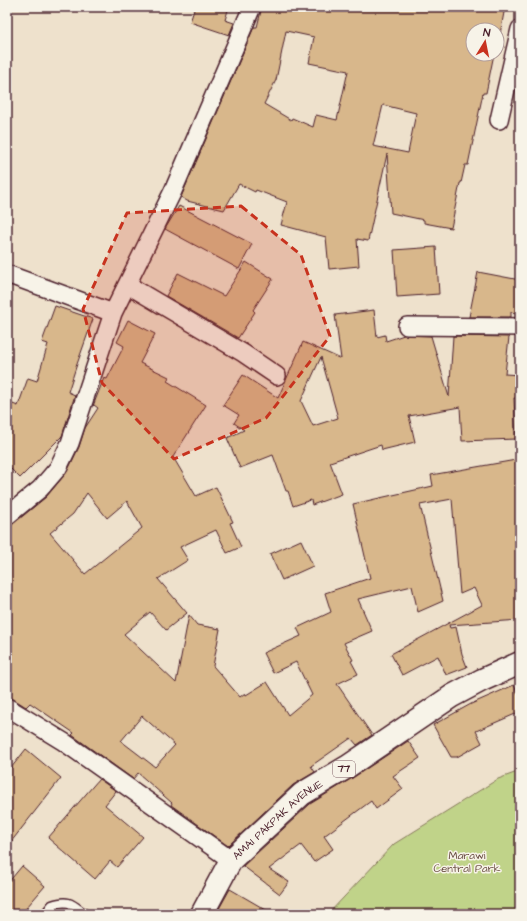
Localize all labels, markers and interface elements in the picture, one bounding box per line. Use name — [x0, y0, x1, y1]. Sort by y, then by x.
north arrow — [465, 22, 505, 62]
text: N — [482, 25, 491, 41]
road number: 77 — [333, 761, 355, 777]
street label: AMAI PAKPAK AVENUE — [229, 776, 325, 863]
park label: Marawi Central Park — [434, 848, 501, 876]

